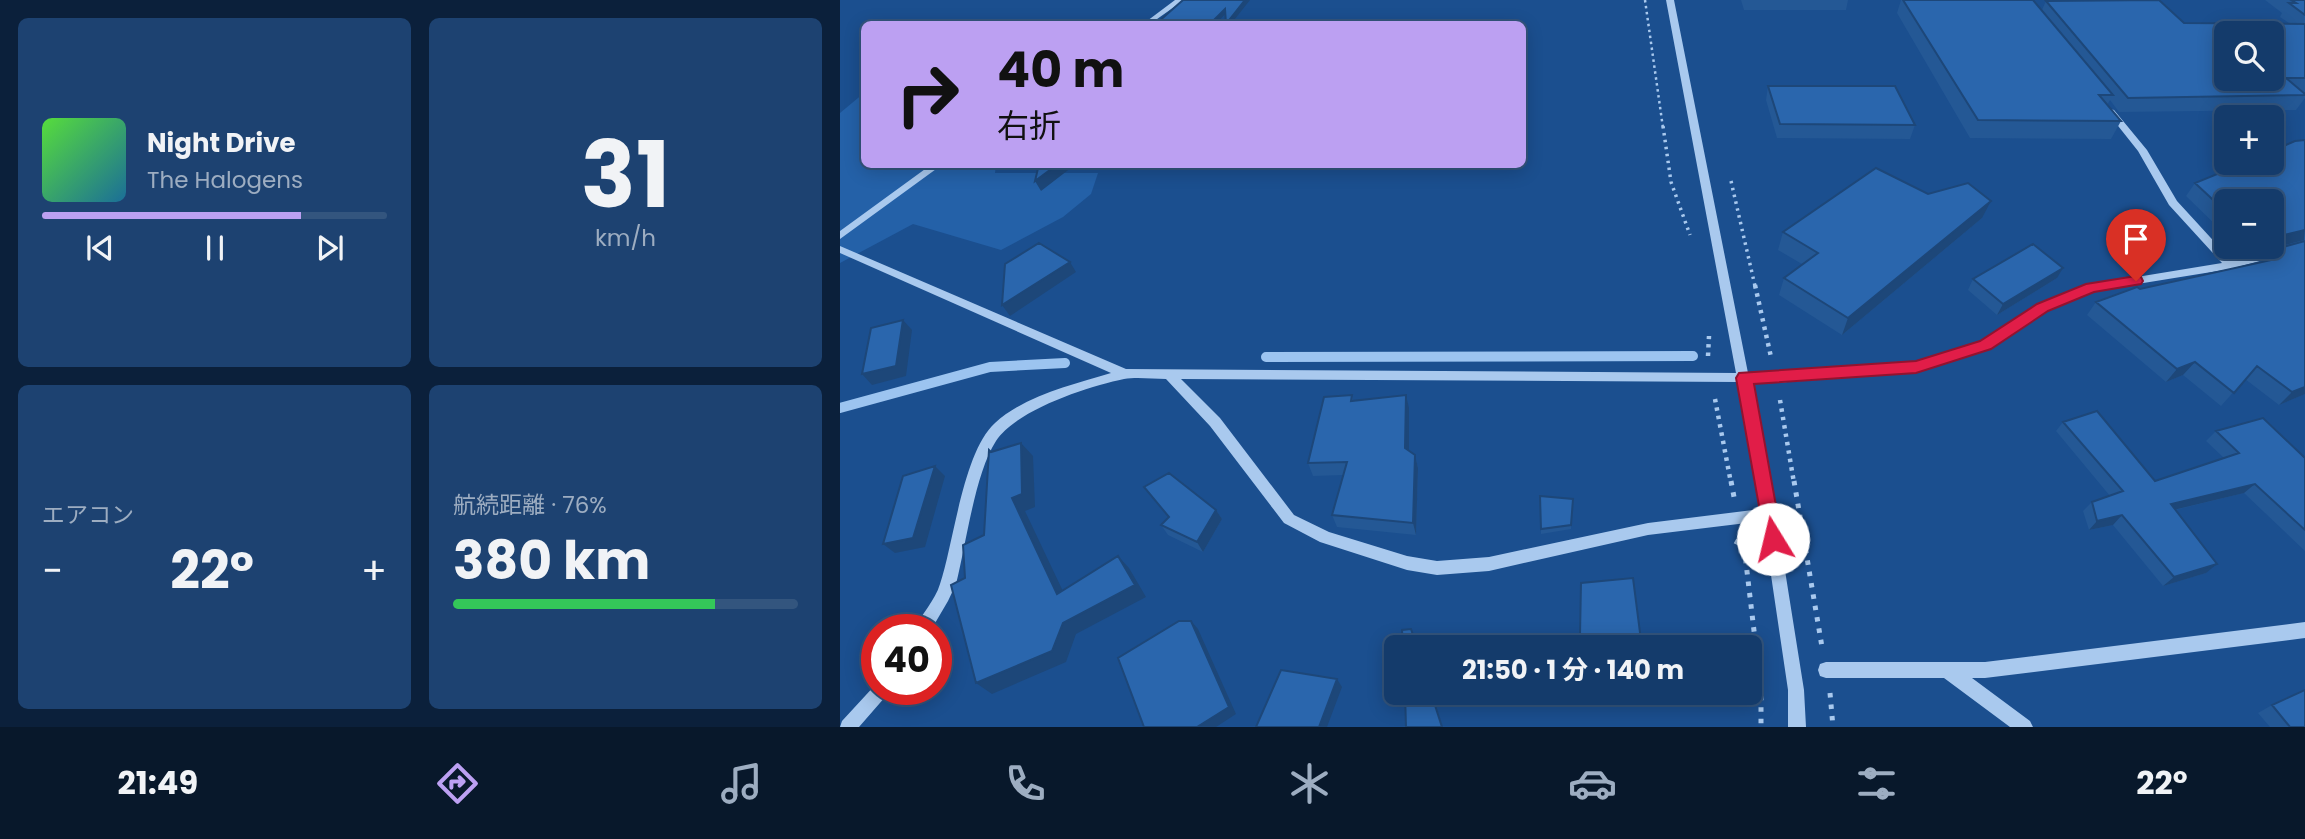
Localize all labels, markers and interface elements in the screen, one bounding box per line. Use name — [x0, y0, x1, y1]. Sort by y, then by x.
map controls — [2214, 21, 2284, 259]
button: search — [2214, 21, 2284, 91]
text: 40 m — [997, 36, 1124, 104]
icon: right — [882, 49, 973, 140]
text: 右折 — [997, 103, 1061, 148]
button: + — [2214, 105, 2284, 175]
text: 31 — [581, 111, 670, 239]
text: Night Drive — [147, 125, 295, 161]
text: The Halogens — [147, 164, 303, 196]
button: − — [2214, 189, 2284, 259]
pin — [2106, 209, 2166, 281]
icon: arrive — [2117, 220, 2155, 258]
text: km/h — [595, 222, 656, 254]
icon: previous — [81, 229, 119, 267]
icon: pause — [196, 229, 234, 267]
icon: next — [311, 229, 349, 267]
text: 航続距離 · 76% — [453, 489, 607, 521]
text: エアコン — [42, 499, 134, 531]
position arrow — [1736, 502, 1810, 576]
text: 380 km — [453, 524, 650, 597]
text: 22° — [170, 534, 254, 607]
text: − — [42, 544, 63, 597]
text: + — [361, 544, 387, 597]
speed limit sign: 40 — [861, 614, 952, 705]
text: 21:50 · 1 分 · 140 m — [1462, 652, 1684, 688]
icon: directions — [433, 759, 482, 808]
icon: music — [717, 759, 766, 808]
icon: phone — [1001, 759, 1050, 808]
icon: climate — [1285, 759, 1334, 808]
icon: car — [1568, 759, 1617, 808]
icon: filters — [1852, 759, 1901, 808]
text: 21:49 — [117, 760, 198, 805]
text: 22° — [2136, 760, 2188, 805]

